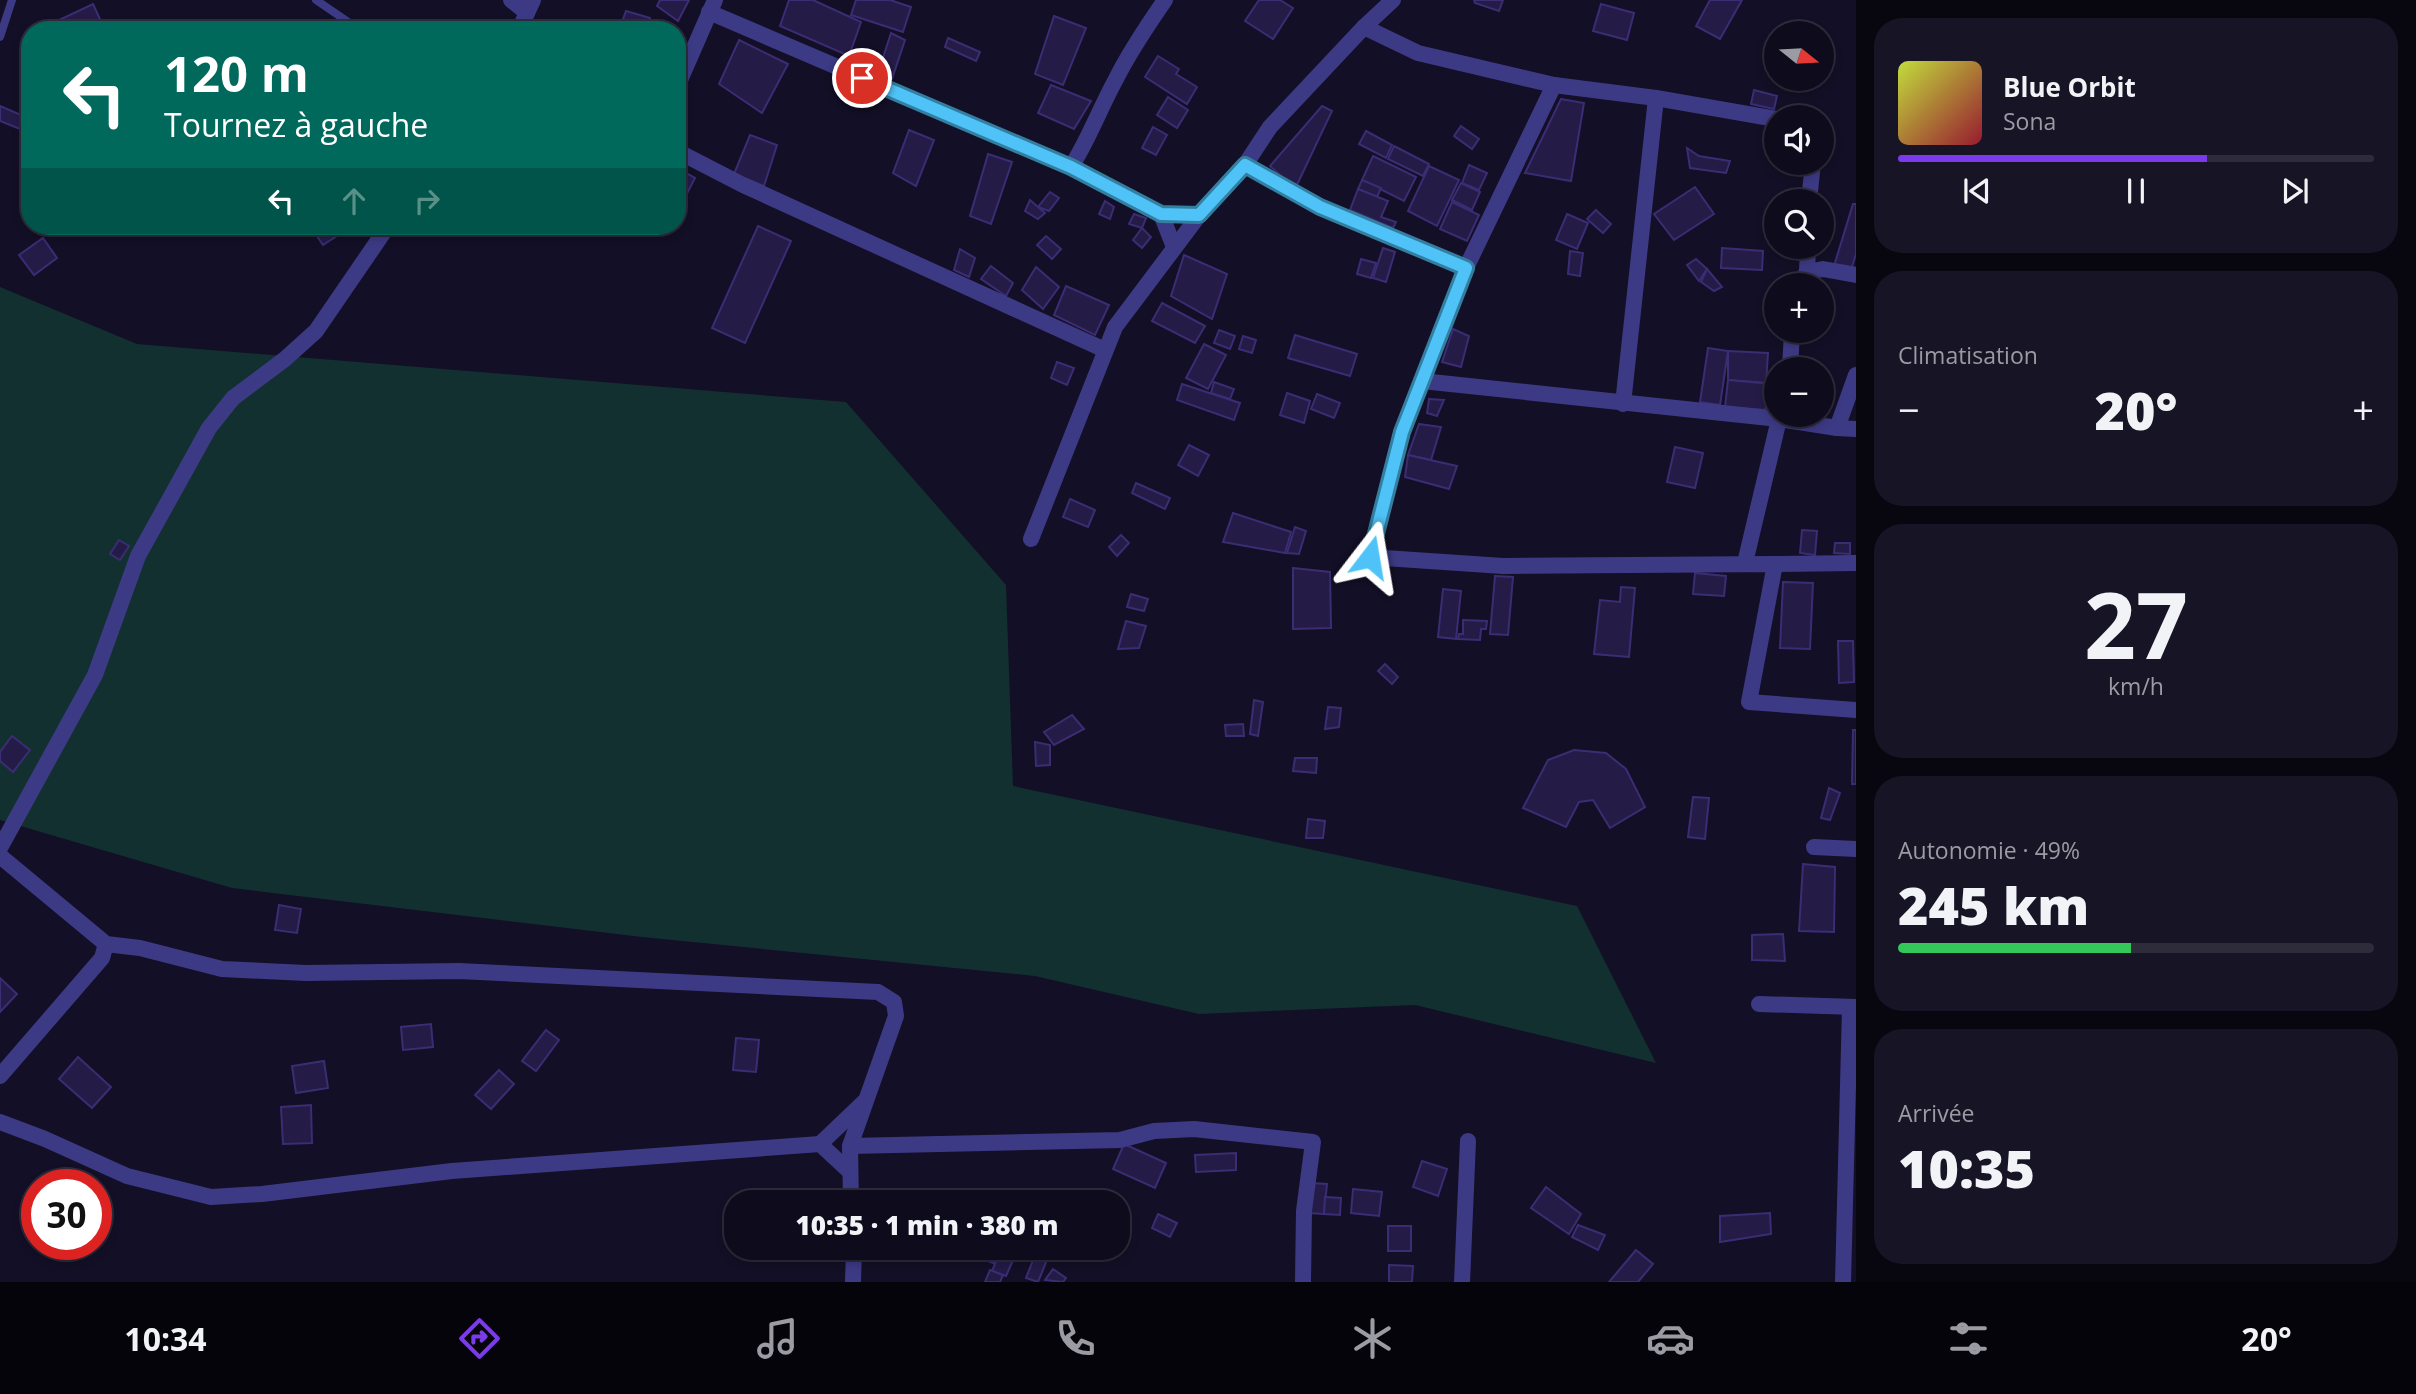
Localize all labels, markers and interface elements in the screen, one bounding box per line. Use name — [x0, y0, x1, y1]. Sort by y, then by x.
north arrow — [1764, 21, 1834, 91]
map controls — [1764, 21, 1834, 427]
text: 120 m — [164, 40, 309, 106]
pin — [832, 48, 892, 108]
icon: left — [49, 49, 140, 140]
icon: arrive — [843, 59, 881, 97]
text: Blue Orbit — [2003, 69, 2136, 105]
text: Tournez à gauche — [164, 103, 428, 146]
button: sound — [1764, 105, 1834, 175]
text: Sona — [2003, 105, 2056, 137]
icon: previous — [1958, 172, 1996, 210]
icon: pause — [2117, 172, 2155, 210]
icon: next — [2276, 172, 2314, 210]
icon: left — [262, 182, 300, 220]
icon: ahead — [335, 182, 373, 220]
icon: right — [408, 182, 446, 220]
button: search — [1764, 189, 1834, 259]
button: + — [1764, 273, 1834, 343]
text: Climatisation — [1898, 339, 2038, 371]
button: − — [1764, 357, 1834, 427]
text: 20° — [2095, 374, 2177, 445]
text: − — [1898, 383, 1920, 435]
text: + — [2352, 383, 2374, 435]
position arrow — [1333, 520, 1407, 594]
text: 27 — [2084, 562, 2188, 686]
text: km/h — [2108, 670, 2164, 702]
text: Autonomie · 49% — [1898, 834, 2080, 866]
text: 245 km — [1898, 869, 2089, 940]
text: Arrivée — [1898, 1097, 1974, 1129]
text: 10:35 — [1898, 1132, 2035, 1203]
speed limit sign: 30 — [21, 1169, 112, 1260]
text: 10:35 · 1 min · 380 m — [796, 1207, 1058, 1243]
icon: directions — [455, 1314, 504, 1363]
icon: music — [753, 1314, 802, 1363]
icon: phone — [1051, 1314, 1100, 1363]
icon: climate — [1348, 1314, 1397, 1363]
icon: car — [1646, 1314, 1695, 1363]
icon: filters — [1944, 1314, 1993, 1363]
text: 10:34 — [124, 1317, 207, 1360]
text: 20° — [2241, 1317, 2292, 1360]

